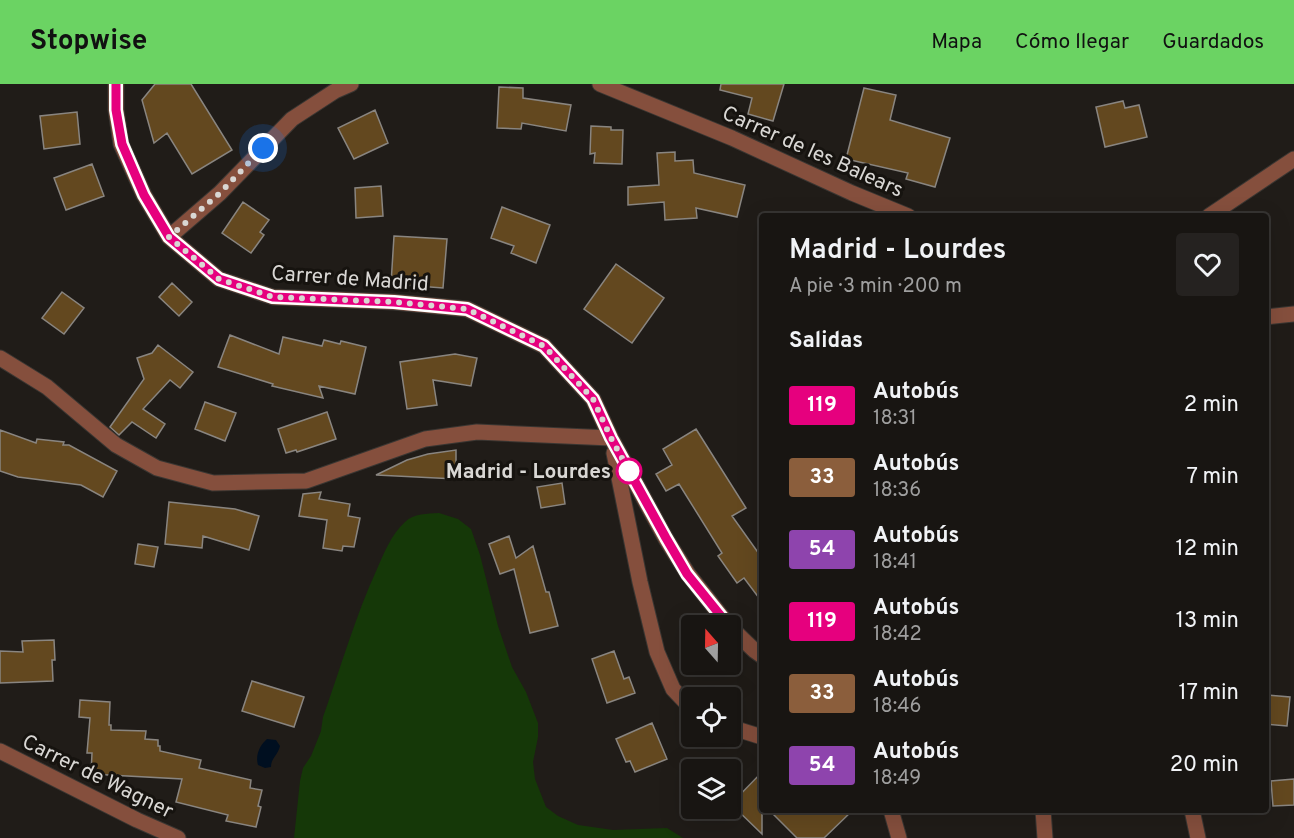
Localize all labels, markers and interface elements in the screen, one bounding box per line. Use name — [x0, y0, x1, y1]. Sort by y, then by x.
text: Stopwise — [30, 24, 147, 60]
text: Mapa — [931, 29, 982, 56]
text: Cómo llegar — [1015, 29, 1129, 56]
text: Guardados — [1162, 29, 1264, 56]
street label: Carrer de les Balears — [718, 100, 907, 204]
your location — [248, 133, 278, 163]
text: Madrid - Lourdes — [789, 233, 1006, 269]
button: heart — [1176, 233, 1239, 296]
street label: Carrer de Madrid — [270, 261, 430, 298]
text: A pie · 3 min · 200 m — [789, 274, 962, 300]
text: Salidas — [789, 328, 863, 355]
text: Autobús — [873, 379, 959, 406]
text: 119 — [807, 392, 837, 419]
text: 2 min — [1184, 392, 1239, 419]
text: 18:31 — [873, 406, 917, 432]
text: Autobús — [873, 451, 959, 478]
marker: Madrid - Lourdes — [616, 458, 642, 484]
place label: Madrid - Lourdes — [446, 459, 611, 486]
text: 33 — [809, 464, 835, 491]
text: 7 min — [1187, 464, 1239, 491]
text: 18:36 — [873, 478, 921, 504]
text: Autobús — [873, 523, 959, 550]
text: 54 — [809, 536, 835, 563]
text: 12 min — [1176, 536, 1239, 563]
text: 18:41 — [873, 550, 917, 576]
text: Autobús — [873, 595, 959, 622]
text: 119 — [807, 608, 837, 635]
text: 13 min — [1176, 608, 1239, 635]
north arrow — [681, 615, 741, 675]
map controls — [681, 615, 741, 819]
text: 18:42 — [873, 622, 922, 648]
text: Autobús — [873, 667, 959, 694]
text: 33 — [809, 680, 835, 707]
text: 17 min — [1179, 680, 1239, 707]
button: locate — [681, 687, 741, 747]
text: 18:46 — [873, 694, 922, 720]
street label: Carrer de Wagner — [17, 729, 177, 826]
text: Autobús — [873, 739, 959, 766]
text: 54 — [809, 752, 835, 779]
text: 20 min — [1170, 752, 1239, 779]
button: layers — [681, 759, 741, 819]
text: 18:49 — [873, 766, 921, 792]

